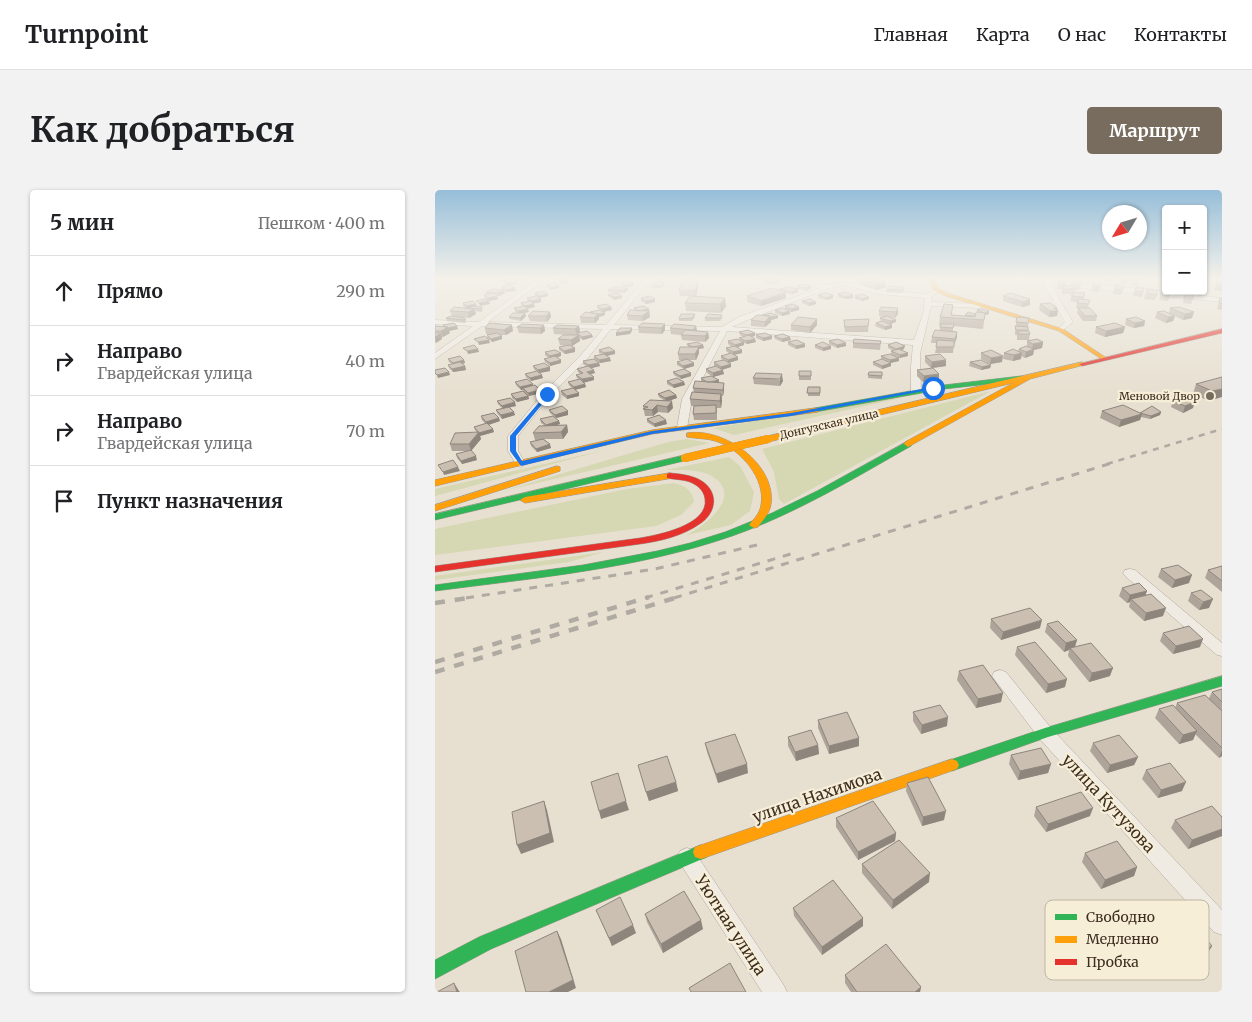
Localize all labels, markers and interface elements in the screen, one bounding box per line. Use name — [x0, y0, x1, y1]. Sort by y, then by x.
text: Turnpoint — [25, 19, 148, 50]
text: Главная — [873, 23, 948, 46]
text: Карта — [976, 23, 1030, 46]
text: О нас — [1058, 23, 1106, 46]
text: Контакты — [1134, 23, 1227, 46]
button: Маршрут — [1087, 107, 1222, 154]
text: Как добраться — [30, 108, 295, 152]
north arrow — [1102, 205, 1147, 250]
map controls — [1162, 205, 1207, 295]
button: + — [1162, 205, 1207, 250]
text: 5 мин — [50, 209, 114, 236]
text: Пешком · 400 m — [258, 213, 385, 233]
button: − — [1162, 250, 1207, 295]
icon: ahead — [50, 277, 78, 305]
text: Прямо — [97, 279, 163, 303]
text: 290 m — [336, 281, 385, 301]
text: Направо — [97, 339, 182, 363]
icon: right — [50, 347, 78, 375]
text: 40 m — [345, 351, 385, 371]
text: Гвардейская улица — [97, 363, 253, 383]
route start — [922, 377, 945, 400]
route end — [536, 383, 559, 406]
place label: Меновой Двор — [1119, 389, 1200, 403]
marker: Меновой Двор — [1204, 390, 1216, 402]
street label: Донгузская улица — [778, 406, 880, 442]
text: Направо — [97, 409, 182, 433]
icon: right — [50, 417, 78, 445]
text: 70 m — [346, 421, 385, 441]
text: Гвардейская улица — [97, 433, 253, 453]
icon: arrive — [50, 487, 78, 515]
text: Пункт назначения — [97, 489, 283, 513]
street label: улица Кутузова — [1058, 749, 1160, 857]
street label: улица Нахимова — [750, 763, 885, 826]
street label: Уютная улица — [691, 870, 771, 979]
legend — [1045, 900, 1209, 980]
text: Свободно — [1086, 908, 1155, 926]
text: Медленно — [1086, 930, 1159, 948]
text: Пробка — [1086, 953, 1139, 971]

